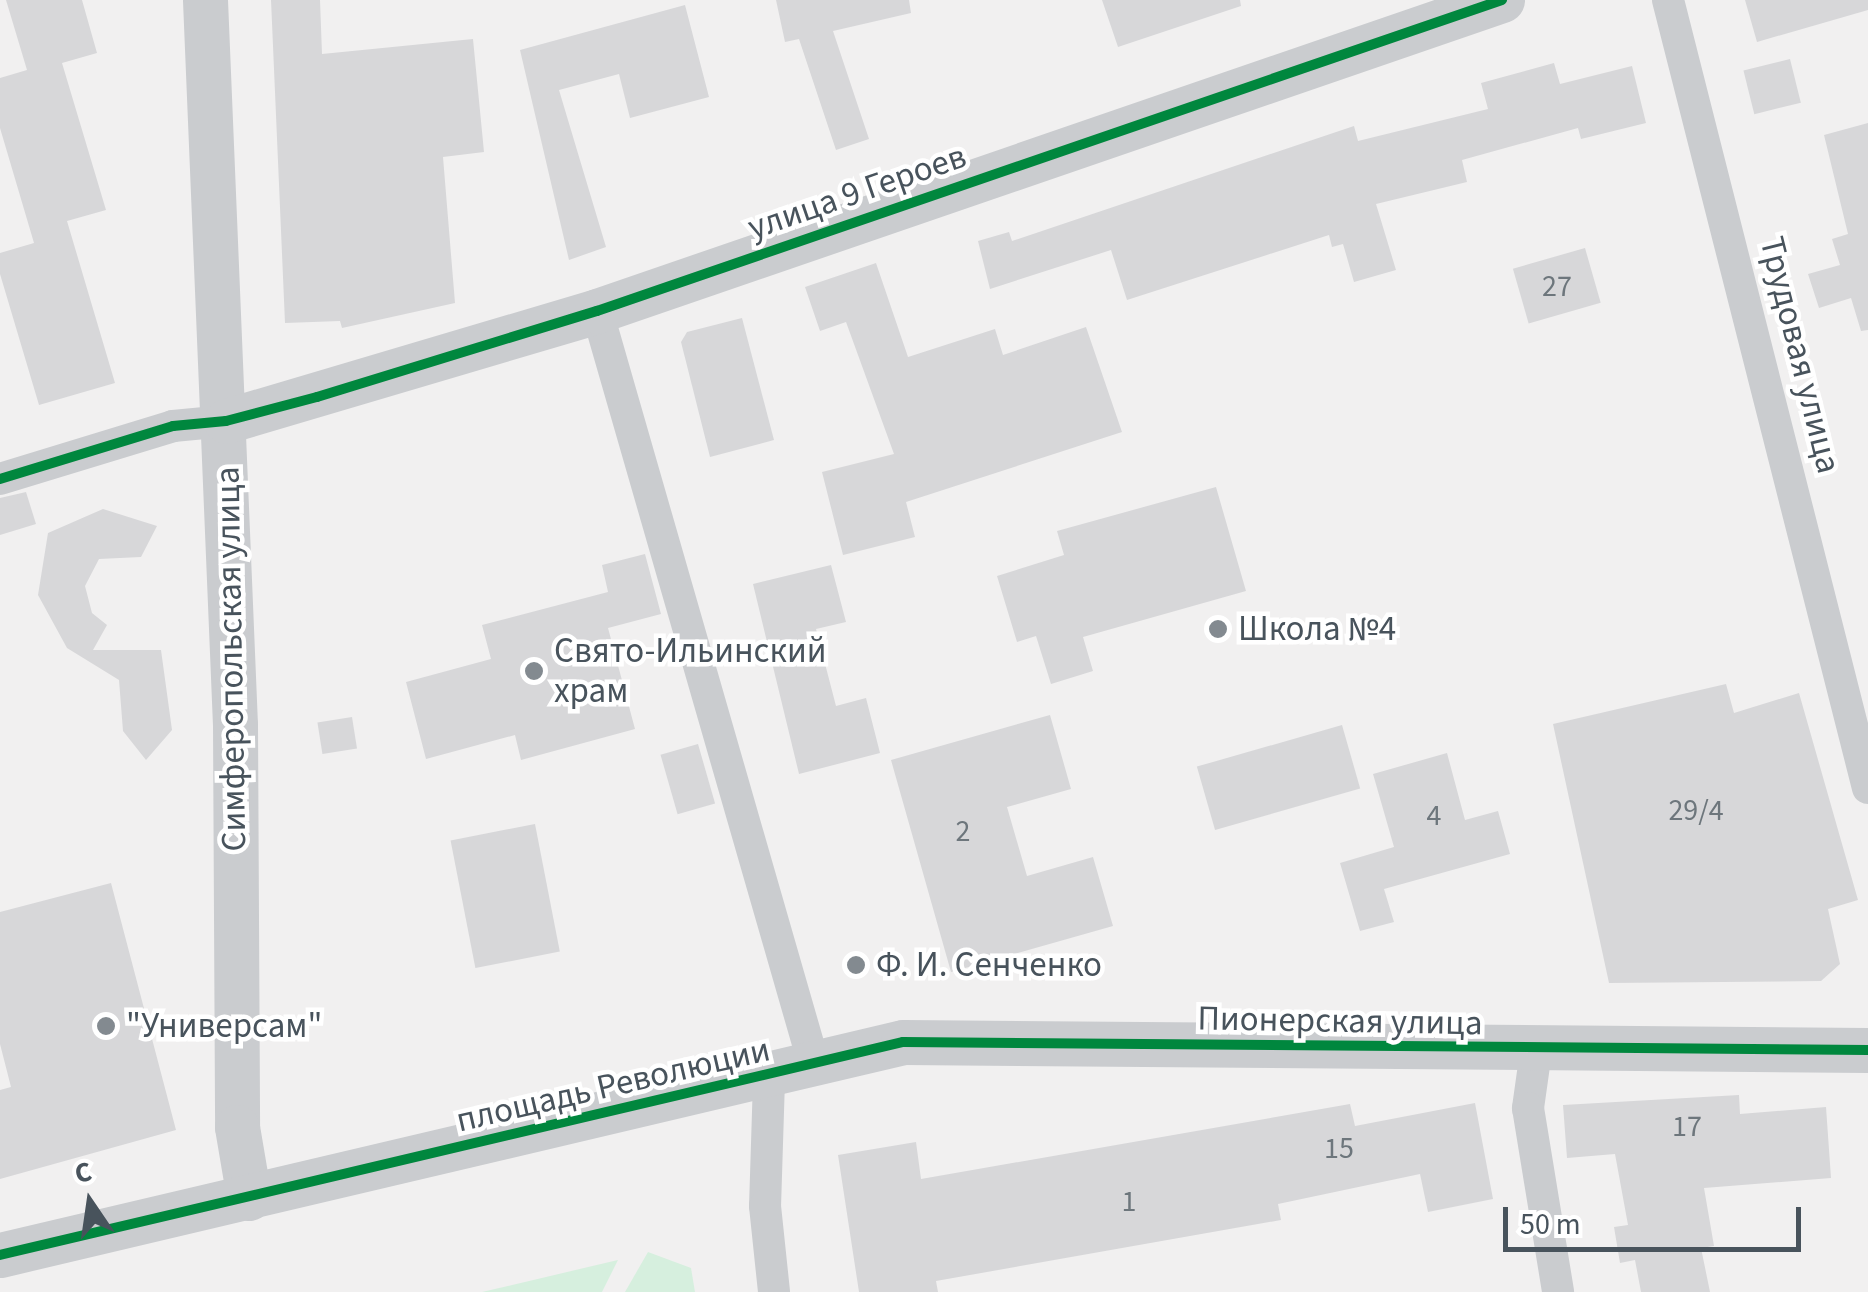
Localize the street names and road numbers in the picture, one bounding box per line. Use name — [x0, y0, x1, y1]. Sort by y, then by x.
street label: улица 9 Героев — [742, 135, 972, 249]
street label: Трудовая улица — [1750, 232, 1850, 478]
street label: Симферопольская улица — [207, 466, 255, 852]
street label: Пионерская улица — [1197, 998, 1483, 1044]
street label: площадь Революции — [452, 1028, 774, 1142]

